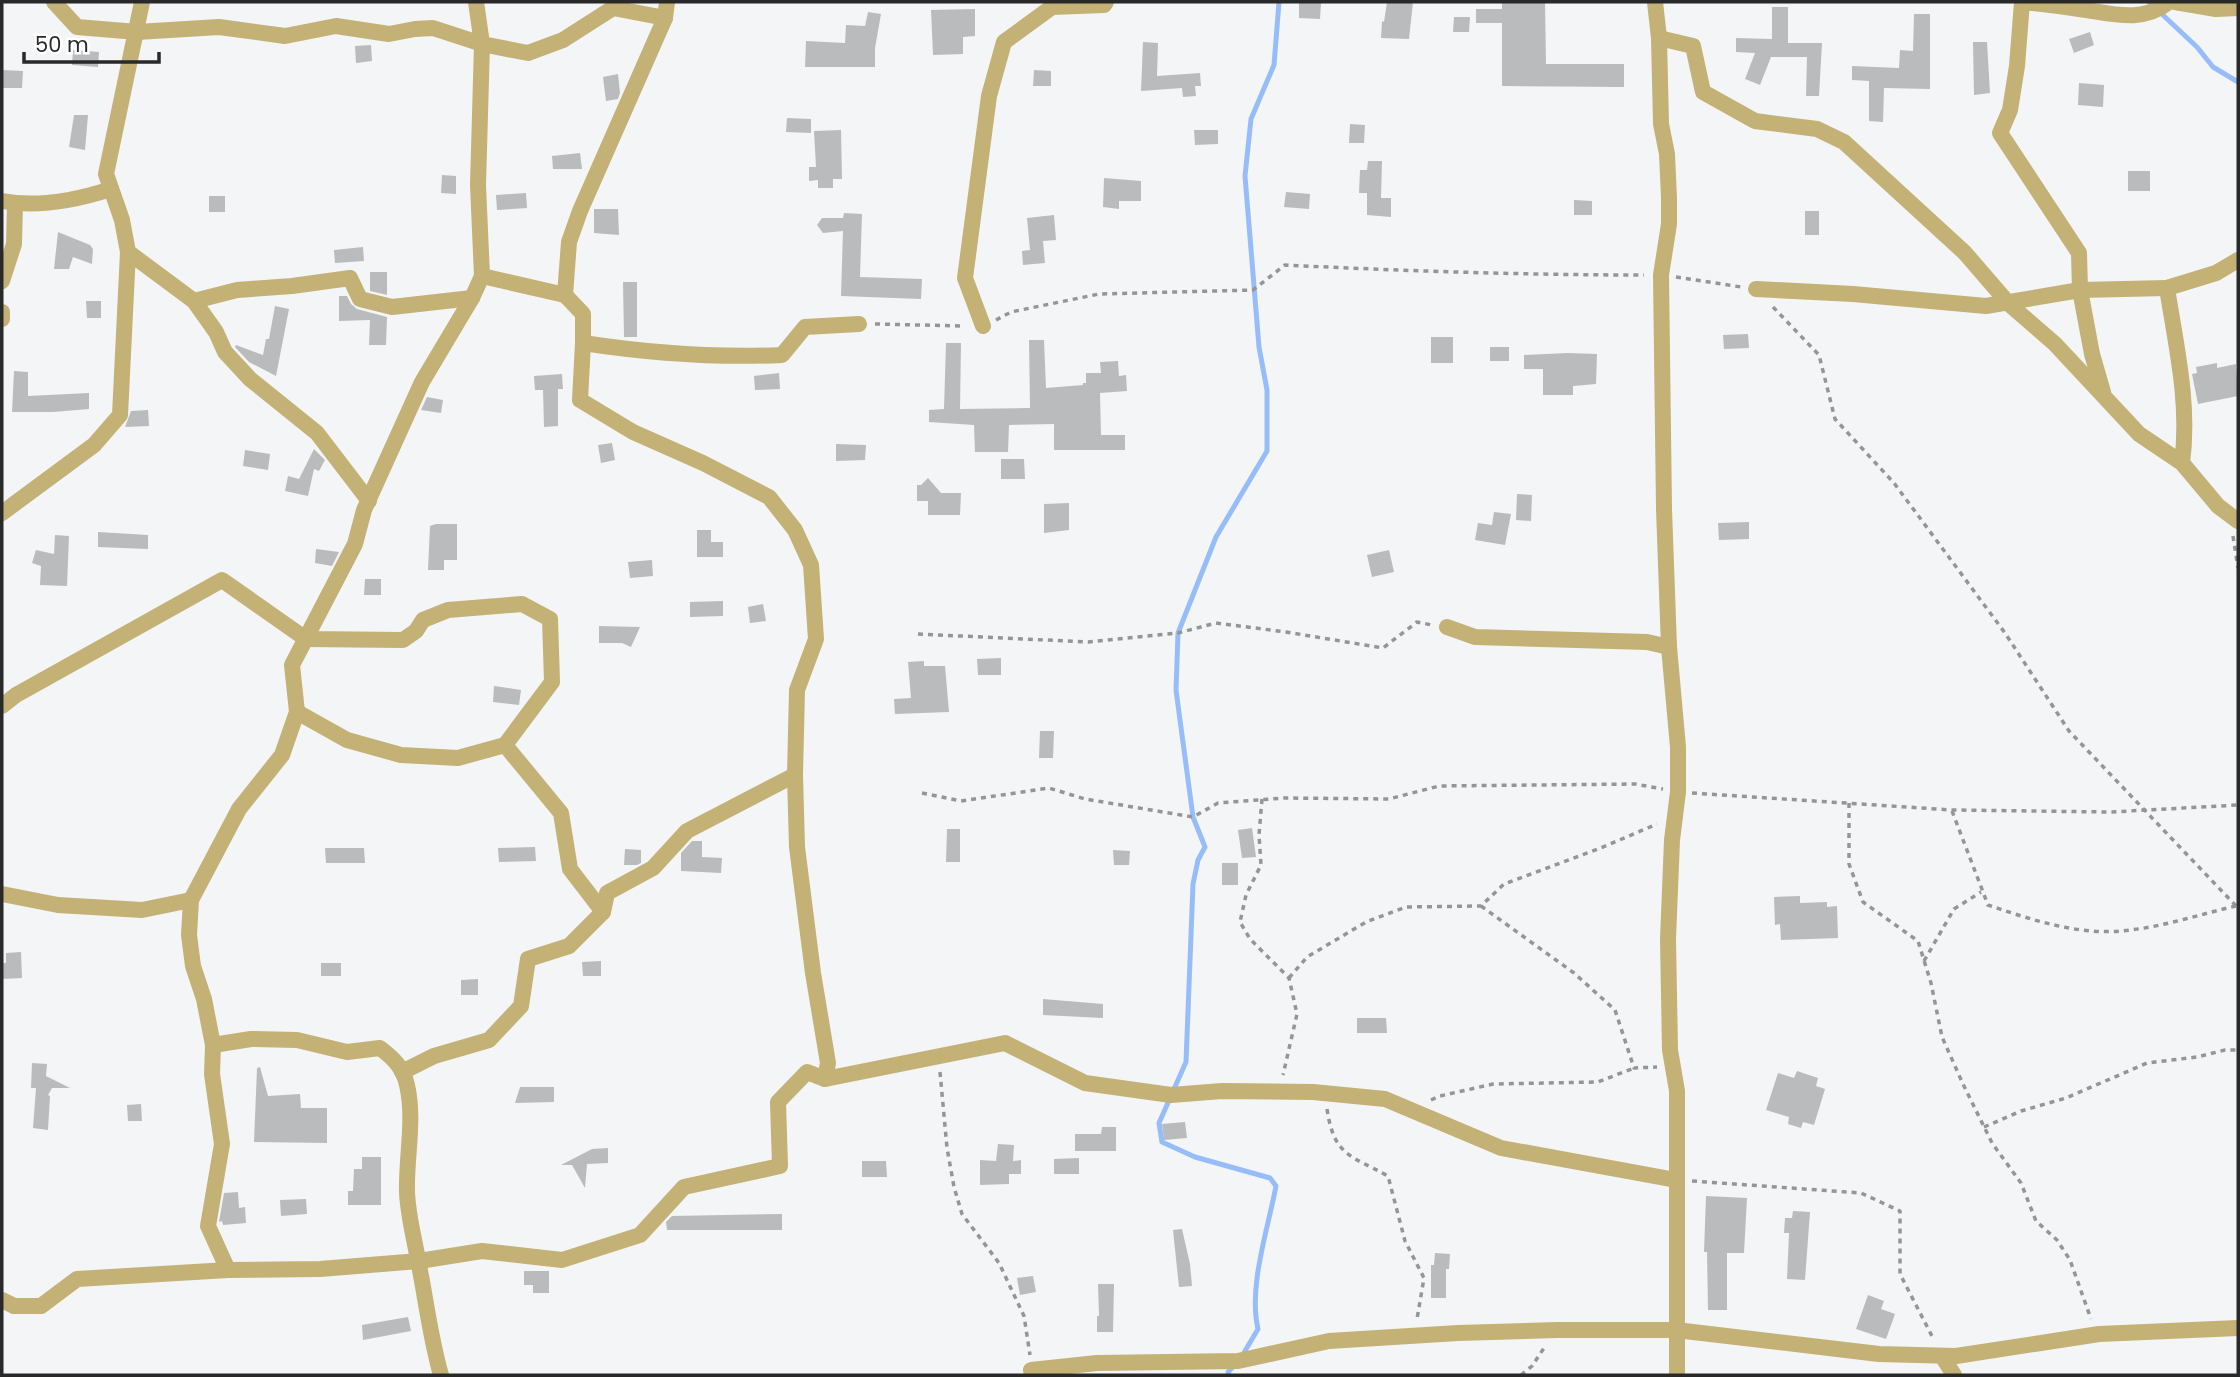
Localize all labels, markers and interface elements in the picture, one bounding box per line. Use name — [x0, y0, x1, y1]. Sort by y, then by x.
scale bar — [24, 21, 159, 65]
text: 50 m — [35, 30, 89, 59]

